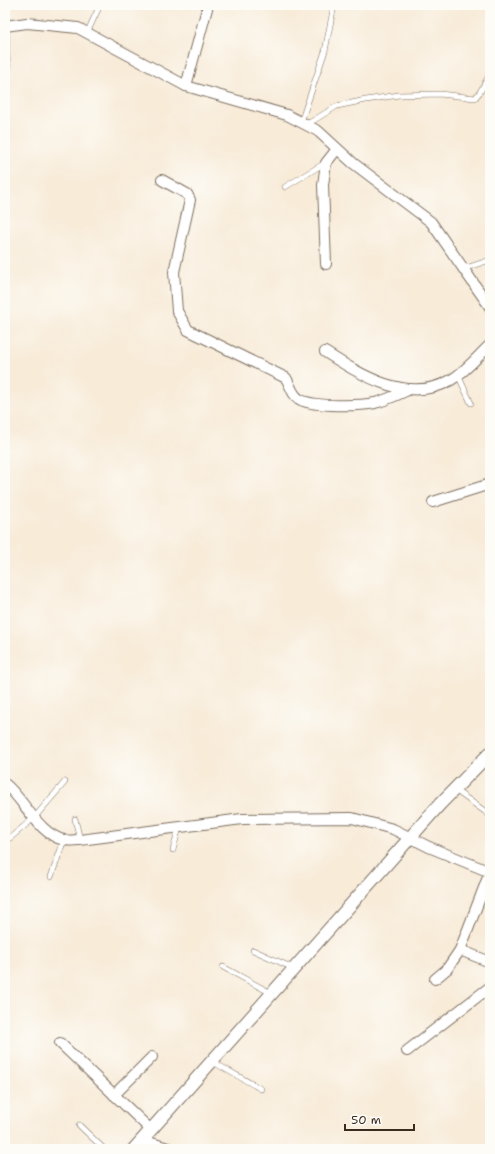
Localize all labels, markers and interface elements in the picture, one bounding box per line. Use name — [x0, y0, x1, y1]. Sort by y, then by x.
scale bar — [345, 1106, 414, 1132]
text: 50 m — [351, 1112, 381, 1128]

